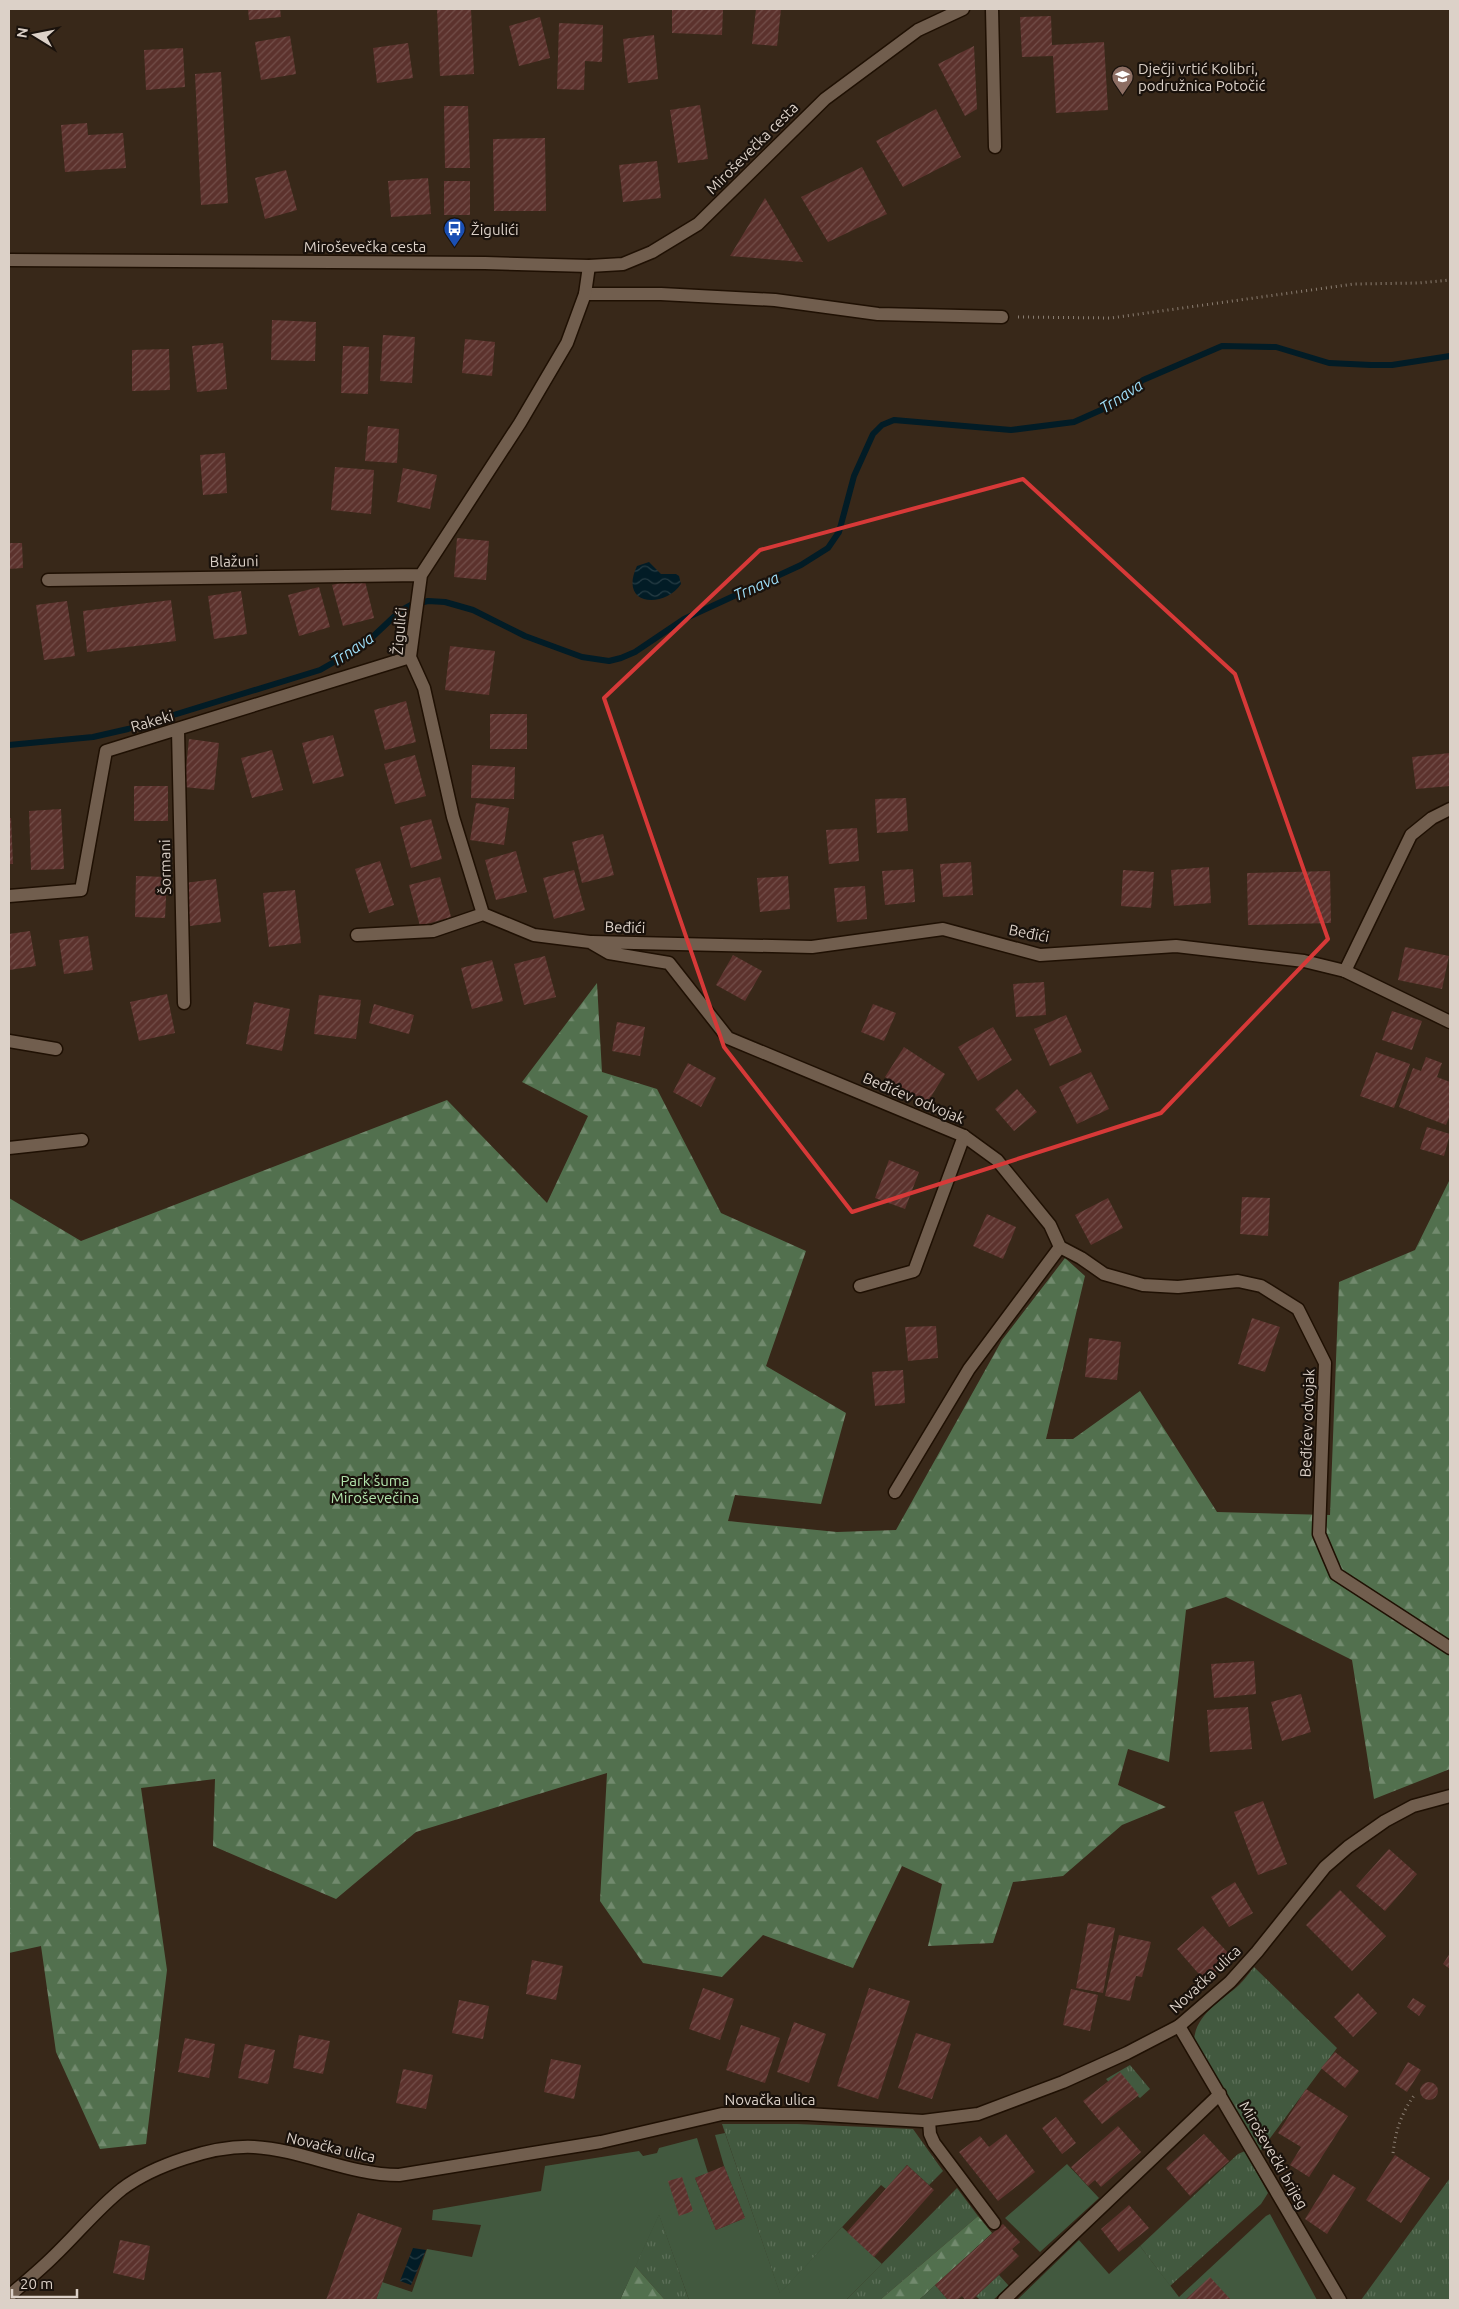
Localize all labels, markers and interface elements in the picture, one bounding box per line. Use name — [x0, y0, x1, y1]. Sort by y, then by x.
north arrow — [10, 10, 60, 60]
text: N — [13, 26, 31, 39]
place label: Dječji vrtić Kolibri, podružnica Potočić — [1138, 60, 1266, 94]
school or university icon: Dječji vrtić Kolibri, podružnica Potočić — [1110, 65, 1134, 96]
street label: Miroševečka cesta — [703, 99, 801, 197]
bus stop icon: Žigulići — [443, 217, 467, 248]
place label: Žigulići — [471, 221, 519, 238]
street label: Miroševečka cesta — [304, 238, 426, 255]
water label: Trnava — [1096, 375, 1146, 417]
street label: Blažuni — [209, 552, 259, 570]
water label: Trnava — [730, 568, 782, 604]
street label: Žigulići — [388, 607, 410, 655]
water label: Trnava — [327, 628, 377, 670]
street label: Rakeki — [129, 707, 175, 735]
street label: Šormani — [156, 839, 174, 895]
street label: Beđići — [604, 918, 646, 936]
street label: Beđići — [1007, 921, 1051, 945]
street label: Beđićev odvojak — [861, 1069, 968, 1127]
street label: Beđićev odvojak — [1297, 1368, 1317, 1478]
park label: Park šuma Miroševečina — [331, 1472, 419, 1506]
street label: Novačka ulica — [1166, 1942, 1244, 2016]
street label: Novačka ulica — [725, 2091, 815, 2108]
street label: Miroševečki brijeg — [1236, 2098, 1312, 2212]
street label: Novačka ulica — [285, 2128, 377, 2166]
scale bar — [12, 2266, 78, 2298]
text: 20 m — [20, 2275, 53, 2292]

